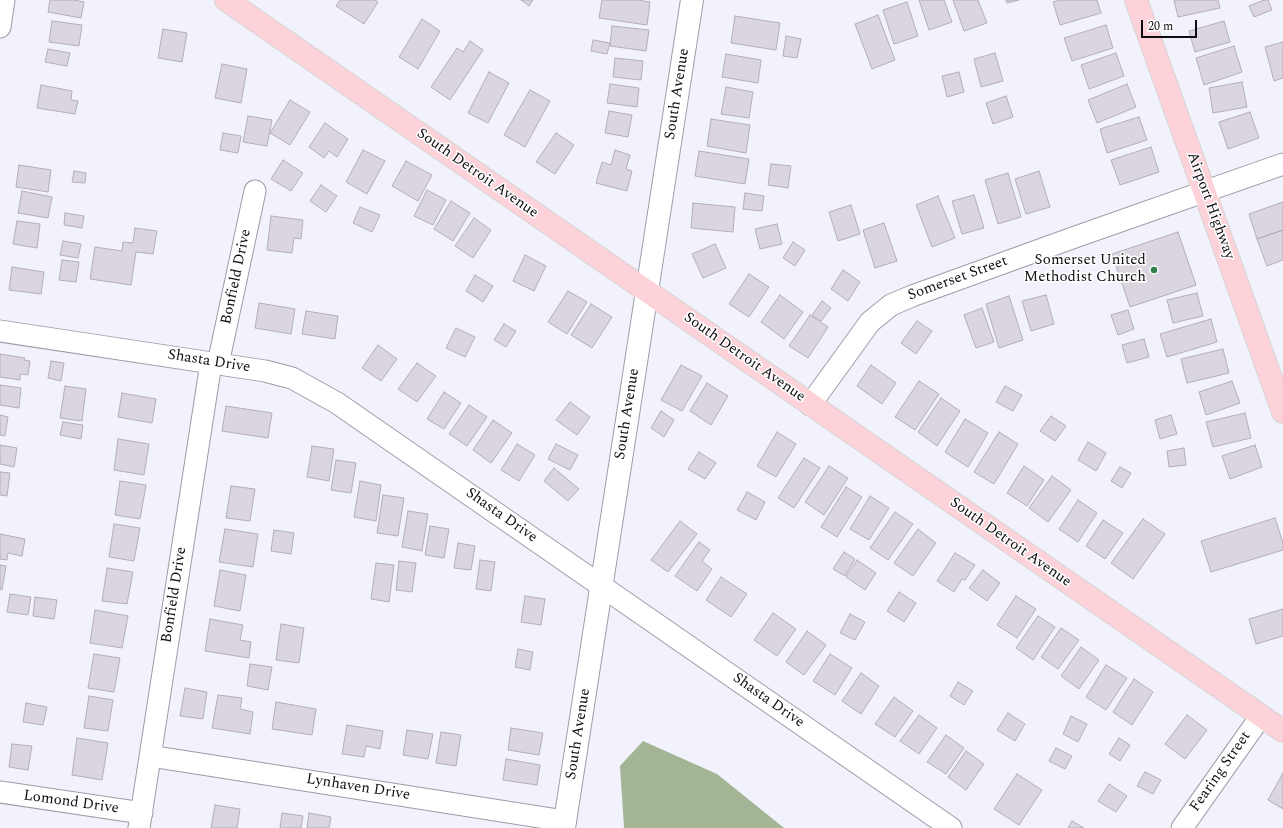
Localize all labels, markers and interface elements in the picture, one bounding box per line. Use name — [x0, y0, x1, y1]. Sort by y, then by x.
scale bar — [1143, 12, 1199, 38]
text: 20 m — [1148, 17, 1173, 36]
street label: South Avenue — [662, 47, 694, 141]
street label: South Detroit Avenue — [413, 125, 541, 223]
street label: Airport Highway — [1182, 150, 1238, 262]
street label: Bonfield Drive — [218, 228, 256, 326]
place label: Somerset United Methodist Church — [1024, 252, 1146, 287]
street label: Somerset Street — [906, 253, 1010, 305]
marker: Somerset United Methodist Church — [1149, 265, 1159, 275]
street label: South Detroit Avenue — [680, 309, 808, 407]
street label: Shasta Drive — [166, 347, 252, 377]
street label: South Avenue — [612, 367, 644, 461]
street label: Shasta Drive — [462, 485, 540, 547]
street label: South Detroit Avenue — [946, 494, 1074, 592]
street label: Bonfield Drive — [159, 546, 191, 644]
street label: Shasta Drive — [729, 670, 807, 732]
street label: South Avenue — [563, 687, 595, 781]
street label: Fearing Street — [1187, 728, 1255, 816]
street label: Lynhaven Drive — [305, 771, 411, 805]
street label: Lomond Drive — [22, 787, 120, 819]

